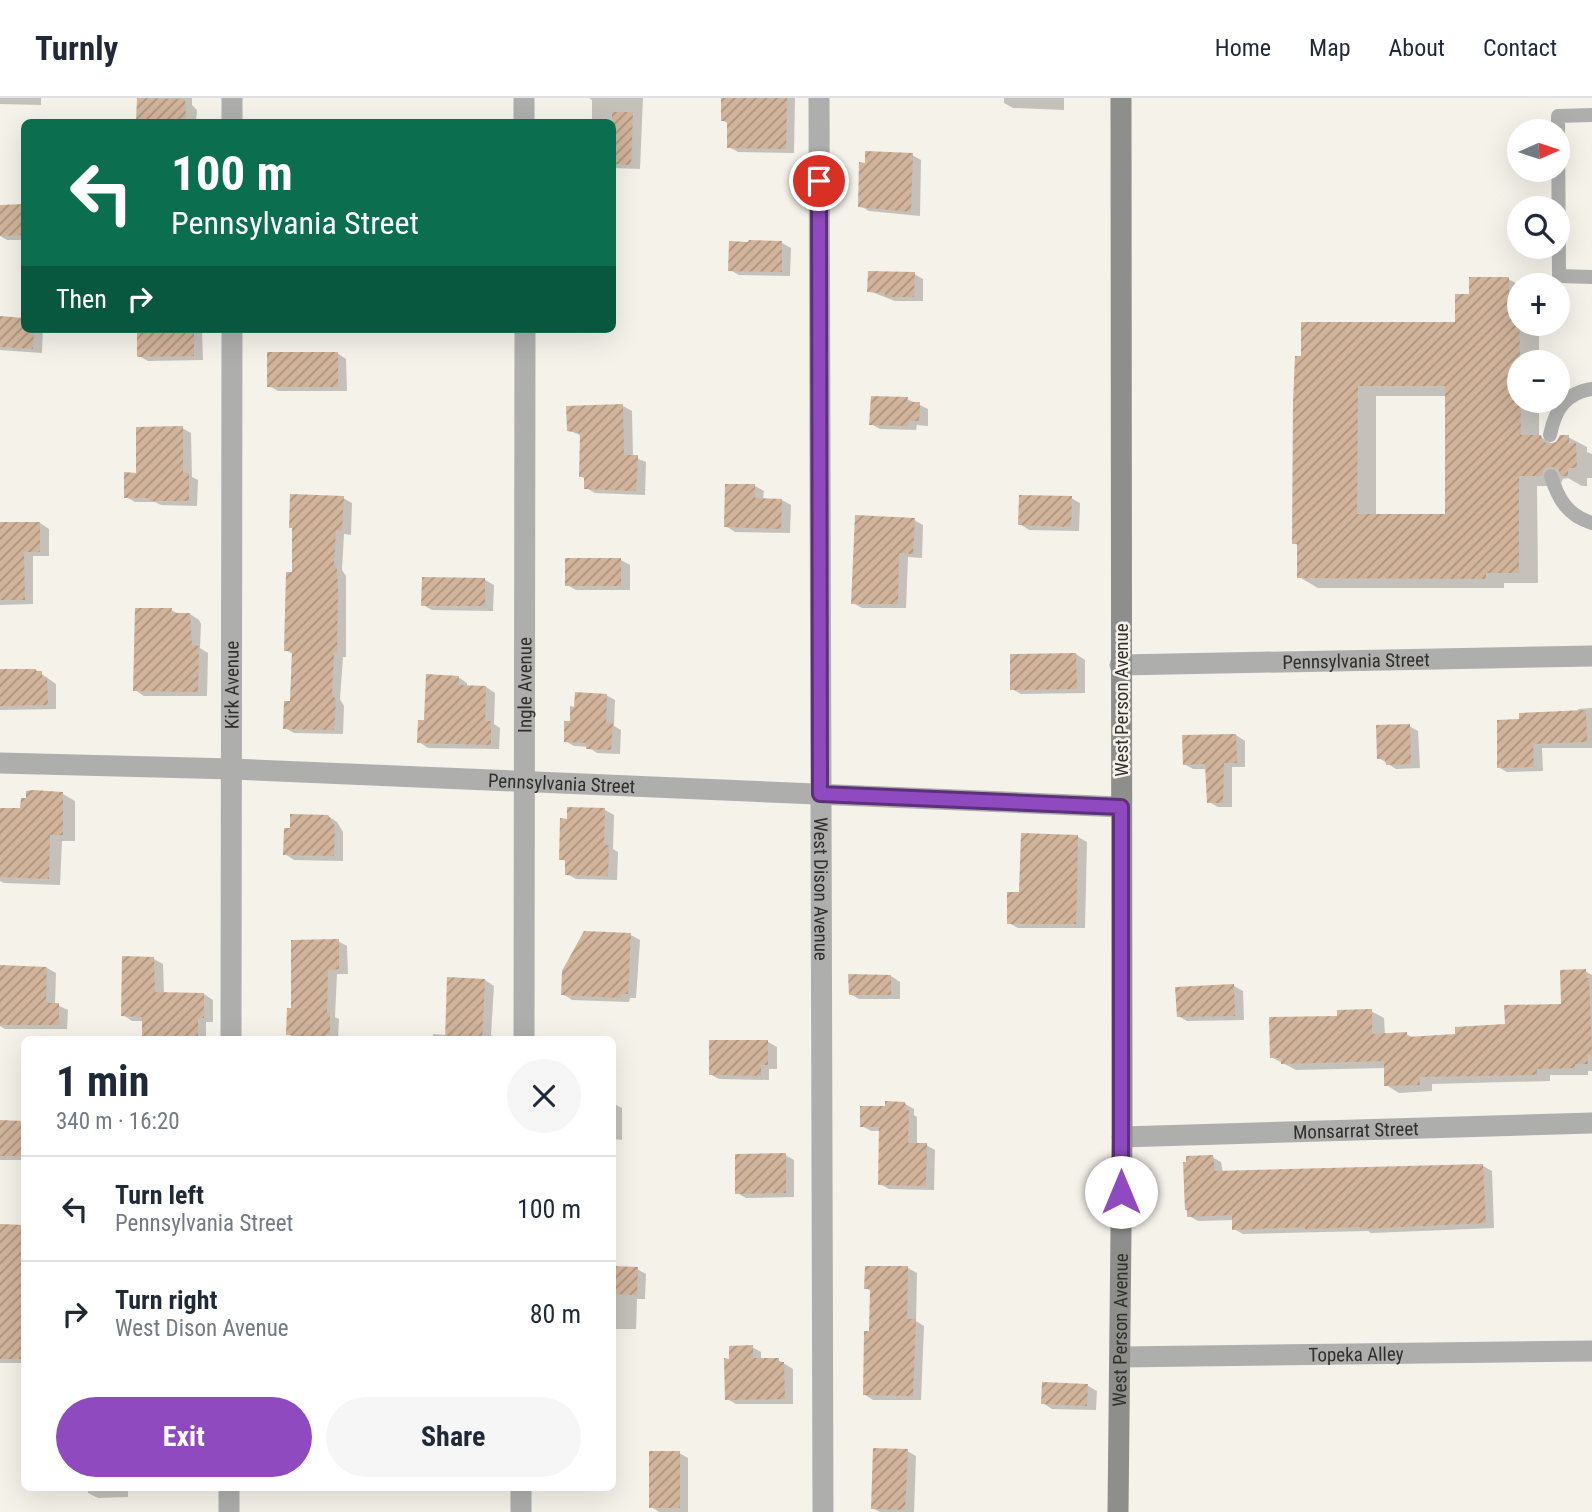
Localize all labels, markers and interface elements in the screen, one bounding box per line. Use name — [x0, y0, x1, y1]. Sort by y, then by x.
text: Turnly — [35, 29, 118, 68]
text: Home — [1215, 34, 1271, 62]
text: Map — [1309, 34, 1351, 62]
text: About — [1389, 34, 1445, 62]
text: Contact — [1483, 34, 1557, 62]
north arrow — [1507, 119, 1570, 182]
map controls — [1507, 119, 1570, 413]
text: 100 m — [171, 145, 293, 202]
icon: left — [56, 147, 147, 238]
pin — [789, 151, 849, 211]
icon: arrive — [800, 162, 838, 200]
button: search — [1507, 196, 1570, 259]
text: Pennsylvania Street — [171, 204, 419, 242]
button: + — [1507, 273, 1570, 336]
icon: right — [121, 280, 159, 318]
text: Then — [56, 284, 107, 314]
button: − — [1507, 350, 1570, 413]
street label: West Person Avenue — [1110, 623, 1133, 777]
street label: Ingle Avenue — [513, 637, 537, 733]
street label: Kirk Avenue — [220, 641, 244, 729]
street label: Pennsylvania Street — [1282, 648, 1430, 674]
street label: Pennsylvania Street — [487, 769, 636, 798]
street label: West Dison Avenue — [809, 817, 832, 961]
text: 1 min — [56, 1057, 149, 1106]
button: close — [507, 1059, 581, 1133]
text: 340 m · 16:20 — [56, 1108, 180, 1135]
street label: Monsarrat Street — [1293, 1117, 1419, 1144]
position arrow — [1084, 1155, 1158, 1229]
text: Turn left — [115, 1180, 204, 1210]
icon: left — [56, 1190, 94, 1228]
text: 100 m — [517, 1194, 581, 1224]
text: Pennsylvania Street — [115, 1210, 293, 1237]
street label: West Person Avenue — [1108, 1253, 1133, 1407]
text: Turn right — [115, 1285, 217, 1315]
icon: right — [56, 1295, 94, 1333]
text: 80 m — [530, 1299, 581, 1329]
text: West Dison Avenue — [115, 1315, 289, 1342]
street label: Topeka Alley — [1308, 1342, 1404, 1367]
button: Exit — [56, 1397, 312, 1477]
button: Share — [326, 1397, 581, 1477]

